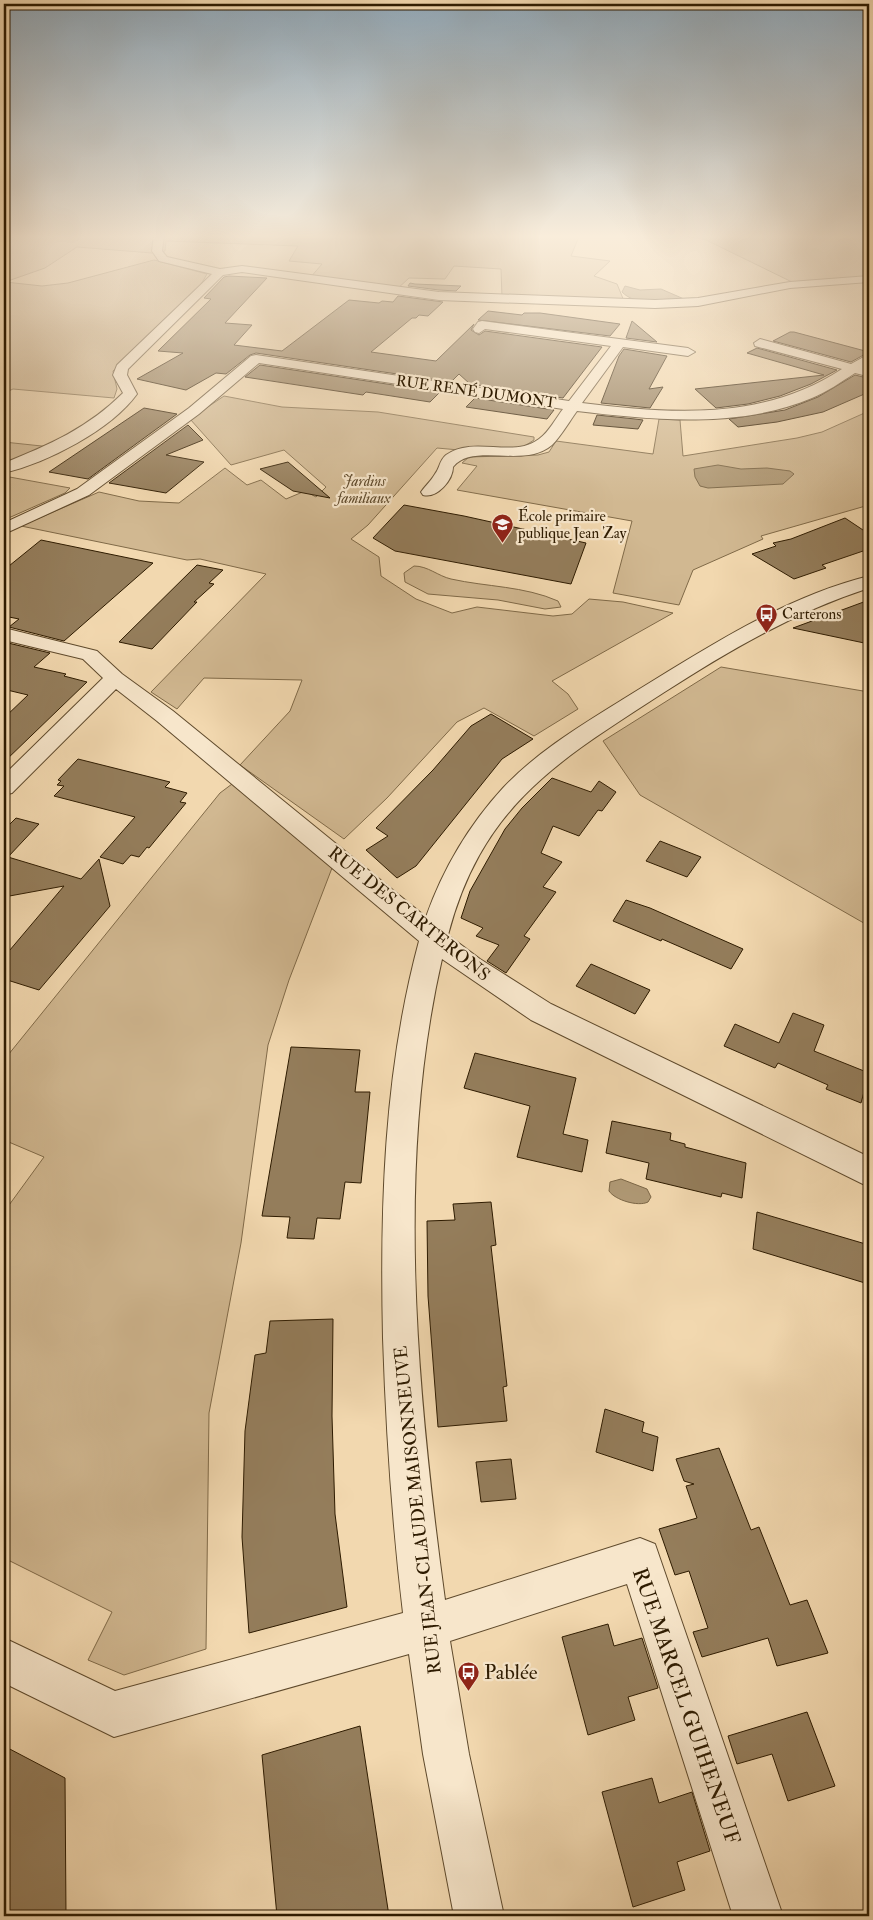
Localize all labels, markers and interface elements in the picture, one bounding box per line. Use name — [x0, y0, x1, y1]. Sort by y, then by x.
street label: RUE RENÉ DUMONT — [395, 369, 558, 413]
park label: Jardins familiaux — [333, 472, 391, 508]
place label: École primaire publique Jean Zay — [517, 505, 627, 544]
school or university icon: École primaire publique Jean Zay — [490, 513, 514, 544]
bus stop icon: Carterons — [754, 602, 778, 633]
place label: Carterons — [782, 605, 841, 624]
street label: RUE DES CARTERONS — [323, 842, 495, 986]
street label: RUE JEAN-CLAUDE MAISONNEUVE — [389, 1345, 447, 1675]
street label: RUE MARCEL GUIHENEUF — [626, 1564, 746, 1848]
place label: Pablée — [484, 1659, 538, 1686]
bus stop icon: Pablée — [456, 1660, 480, 1691]

